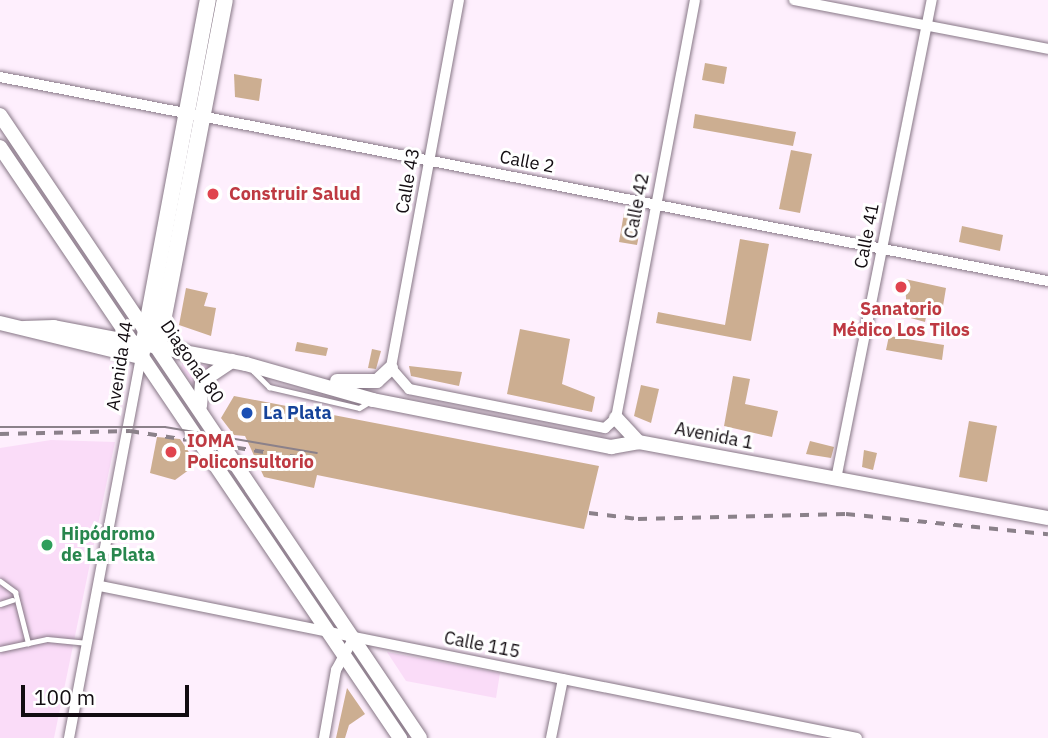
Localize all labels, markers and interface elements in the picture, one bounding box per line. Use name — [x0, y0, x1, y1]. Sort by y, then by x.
street label: Calle 2 — [498, 146, 556, 178]
street label: Calle 43 — [392, 147, 424, 215]
street label: Calle 42 — [620, 171, 654, 241]
place label: Construir Salud — [229, 183, 361, 205]
marker: Construir Salud — [203, 184, 223, 204]
street label: Calle 41 — [850, 201, 884, 271]
marker: Sanatorio Médico Los Tilos — [891, 277, 911, 297]
place label: Sanatorio Médico Los Tilos — [832, 299, 970, 342]
street label: Diagonal 80 — [156, 316, 228, 408]
street label: Avenida 44 — [102, 320, 138, 412]
place label: La Plata — [263, 402, 332, 424]
marker: La Plata — [237, 403, 257, 423]
street label: Avenida 1 — [673, 418, 755, 454]
place label: IOMA Policonsultorio — [187, 431, 314, 474]
marker: IOMA Policonsultorio — [161, 442, 181, 462]
place label: Hipódromo de La Plata — [61, 524, 155, 566]
marker: Hipódromo de La Plata — [39, 537, 55, 553]
street label: Calle 115 — [442, 627, 522, 663]
scale bar — [24, 672, 192, 716]
text: 100 m — [34, 683, 95, 711]

